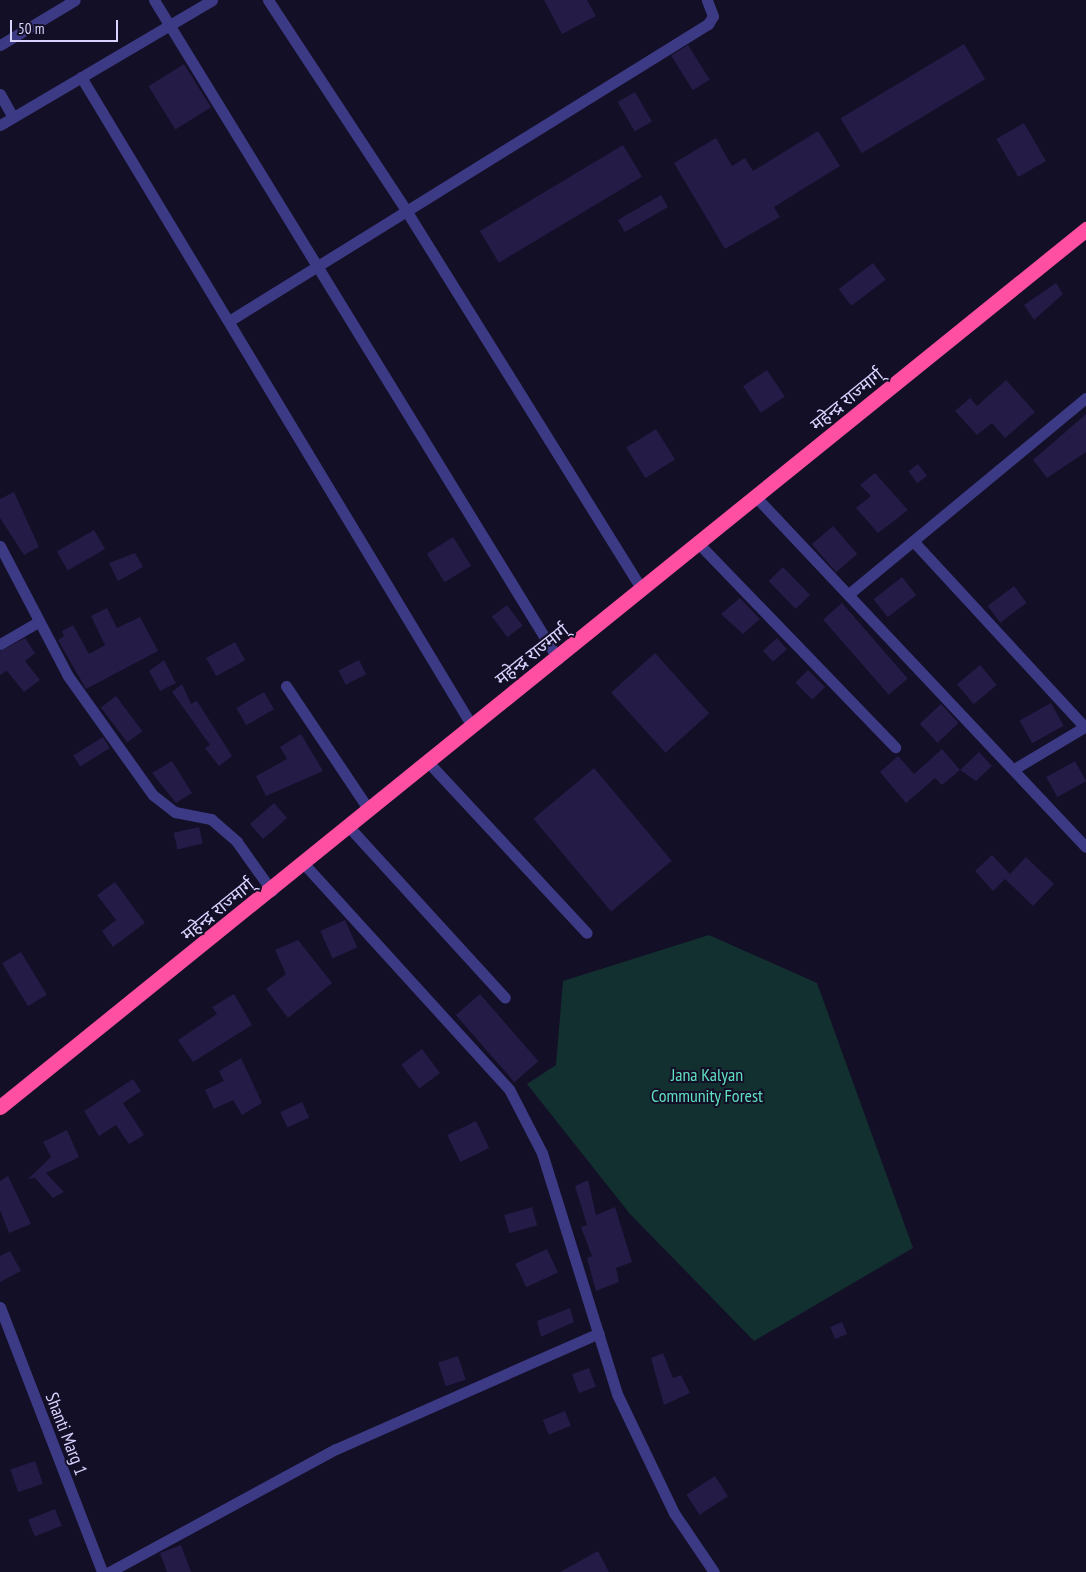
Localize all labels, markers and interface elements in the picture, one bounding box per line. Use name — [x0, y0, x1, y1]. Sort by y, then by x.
scale bar — [12, 10, 120, 42]
text: 50 m — [18, 19, 44, 38]
street label: महेन्द्र राज्मार्ग् — [806, 364, 888, 436]
street label: महेन्द्र राज्मार्ग् — [491, 620, 573, 690]
street label: महेन्द्र राज्मार्ग् — [177, 874, 259, 946]
park label: Jana Kalyan Community Forest — [651, 1065, 763, 1108]
street label: Shanti Marg 1 — [40, 1390, 92, 1478]

